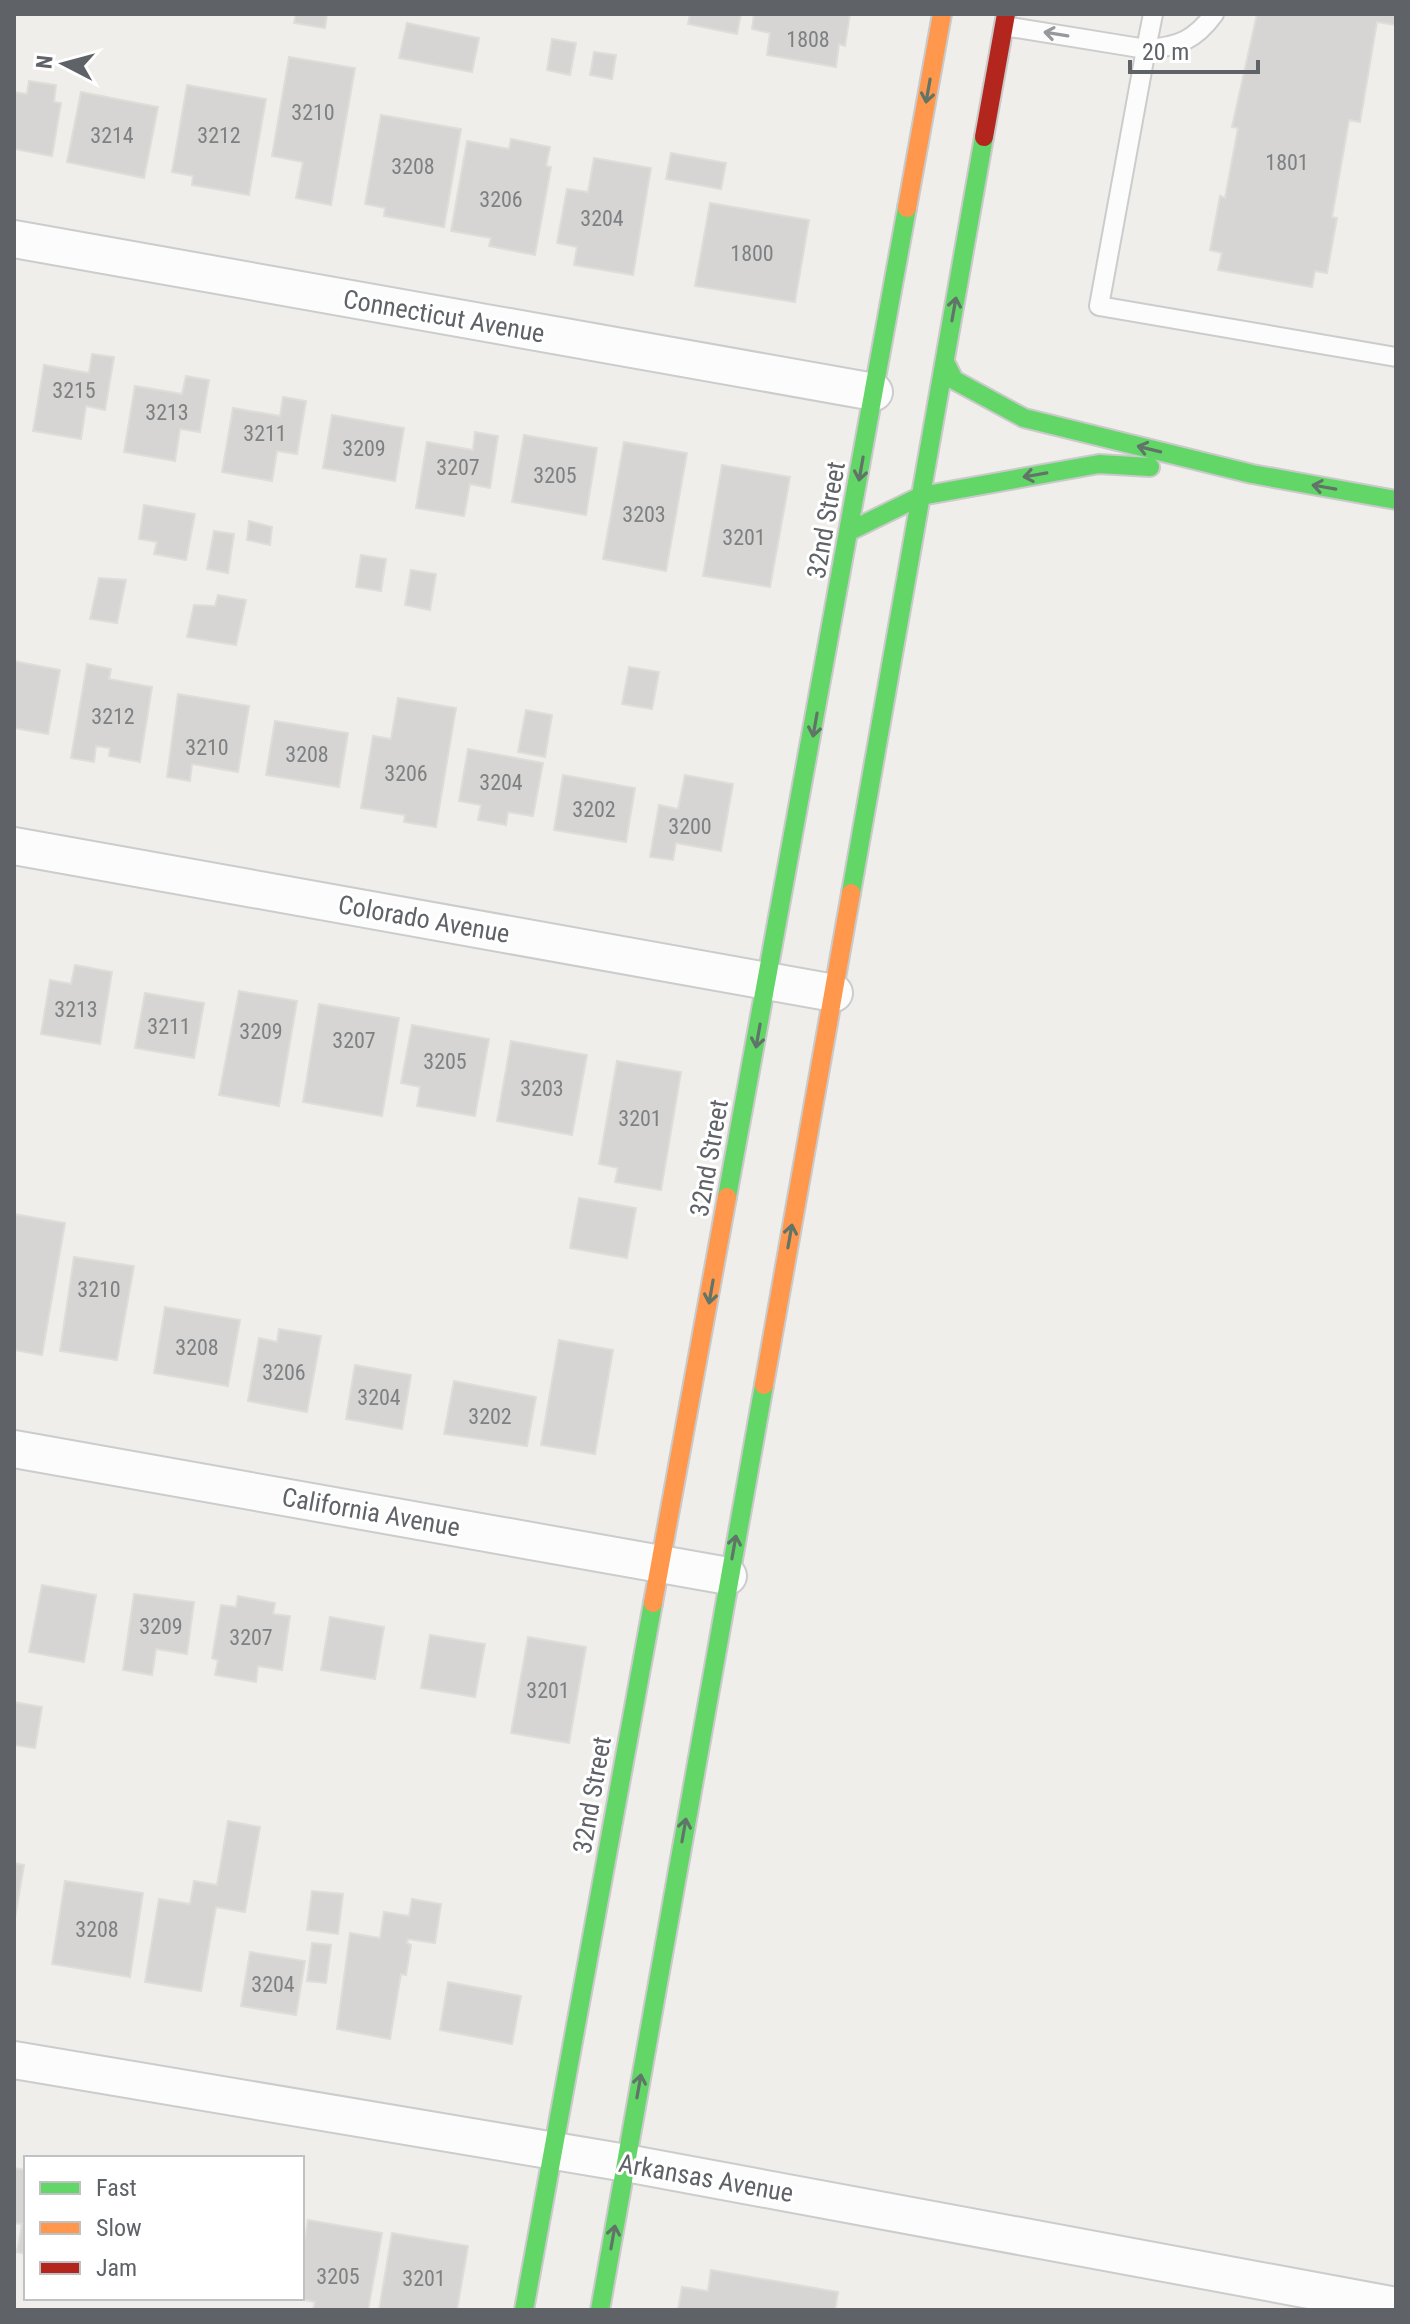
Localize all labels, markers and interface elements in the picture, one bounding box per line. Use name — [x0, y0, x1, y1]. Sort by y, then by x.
north arrow — [24, 24, 104, 104]
scale bar — [1130, 24, 1258, 74]
one-way arrow — [1044, 26, 1069, 41]
house number: 1808 — [786, 27, 830, 52]
text: 20 m — [1142, 38, 1189, 66]
text: N — [31, 54, 58, 70]
one-way arrow — [920, 78, 935, 103]
house number: 3210 — [291, 100, 335, 125]
house number: 3214 — [90, 123, 134, 148]
house number: 3212 — [197, 123, 241, 148]
house number: 1801 — [1265, 150, 1309, 175]
house number: 3208 — [391, 154, 435, 179]
house number: 3206 — [479, 187, 523, 212]
house number: 3204 — [580, 206, 624, 231]
house number: 1800 — [730, 241, 774, 266]
street label: Connecticut Avenue — [341, 284, 547, 348]
one-way arrow — [948, 296, 963, 322]
house number: 3215 — [52, 378, 96, 403]
house number: 3213 — [145, 400, 189, 425]
house number: 3211 — [243, 421, 287, 446]
house number: 3209 — [342, 436, 386, 461]
one-way arrow — [1137, 441, 1162, 456]
house number: 3207 — [436, 455, 480, 480]
one-way arrow — [853, 456, 868, 481]
street label: 32nd Street — [801, 459, 851, 581]
house number: 3205 — [533, 463, 577, 488]
one-way arrow — [1023, 468, 1048, 483]
one-way arrow — [1312, 479, 1337, 494]
house number: 3203 — [622, 502, 666, 527]
house number: 3201 — [722, 525, 766, 550]
house number: 3212 — [91, 704, 135, 729]
one-way arrow — [806, 712, 821, 737]
house number: 3210 — [185, 735, 229, 760]
house number: 3208 — [285, 742, 329, 767]
house number: 3206 — [384, 761, 428, 786]
house number: 3204 — [479, 770, 523, 795]
house number: 3202 — [572, 797, 616, 822]
house number: 3200 — [668, 814, 712, 839]
street label: Colorado Avenue — [336, 889, 512, 949]
house number: 3213 — [54, 997, 98, 1022]
house number: 3211 — [147, 1014, 191, 1039]
house number: 3209 — [239, 1019, 283, 1044]
one-way arrow — [750, 1023, 765, 1048]
house number: 3207 — [332, 1028, 376, 1053]
house number: 3205 — [423, 1049, 467, 1074]
house number: 3203 — [520, 1076, 564, 1101]
street label: 32nd Street — [684, 1097, 734, 1219]
house number: 3201 — [618, 1106, 662, 1131]
one-way arrow — [784, 1223, 799, 1249]
house number: 3210 — [77, 1277, 121, 1302]
one-way arrow — [703, 1278, 718, 1304]
house number: 3208 — [175, 1335, 219, 1360]
house number: 3206 — [262, 1360, 306, 1385]
house number: 3204 — [357, 1385, 401, 1410]
house number: 3202 — [468, 1404, 512, 1429]
street label: California Avenue — [280, 1482, 462, 1542]
one-way arrow — [727, 1534, 742, 1560]
house number: 3209 — [139, 1614, 183, 1639]
house number: 3207 — [229, 1625, 273, 1650]
house number: 3201 — [526, 1678, 570, 1703]
street label: 32nd Street — [567, 1734, 617, 1856]
one-way arrow — [677, 1818, 692, 1843]
house number: 3208 — [75, 1917, 119, 1942]
house number: 3204 — [251, 1972, 295, 1997]
one-way arrow — [633, 2074, 648, 2100]
street label: Arkansas Avenue — [616, 2148, 796, 2208]
legend — [24, 2156, 304, 2300]
text: Fast — [96, 2174, 137, 2202]
text: Slow — [96, 2214, 142, 2242]
one-way arrow — [607, 2224, 622, 2250]
text: Jam — [96, 2254, 137, 2282]
house number: 3205 — [316, 2264, 360, 2289]
house number: 3201 — [402, 2266, 446, 2291]

